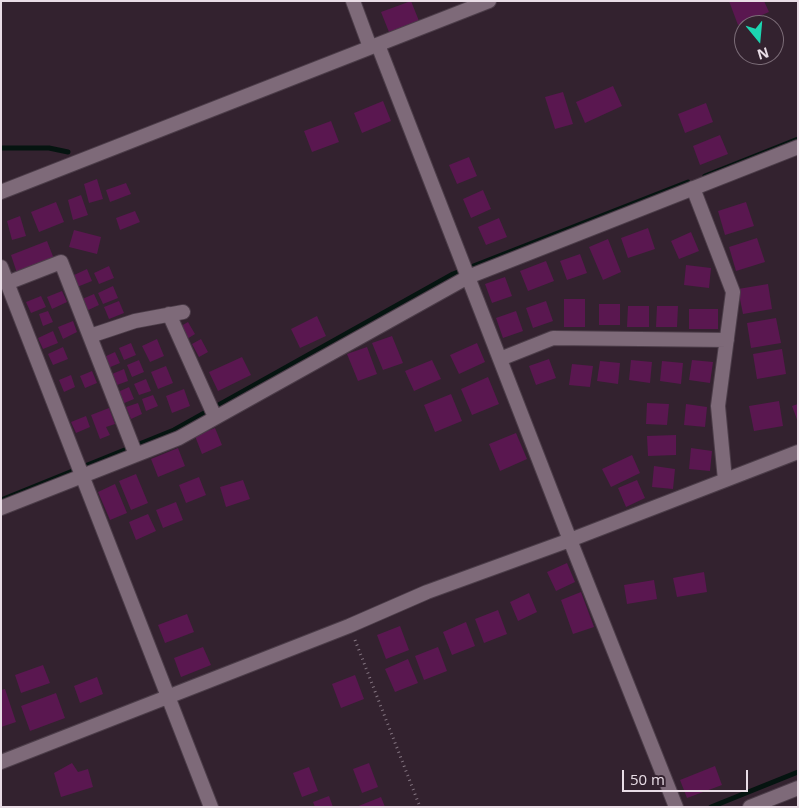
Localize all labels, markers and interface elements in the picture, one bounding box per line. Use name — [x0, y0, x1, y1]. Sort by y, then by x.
north arrow — [734, 15, 784, 65]
text: N — [755, 43, 771, 65]
scale bar — [624, 760, 750, 792]
text: 50 m — [630, 769, 665, 789]

